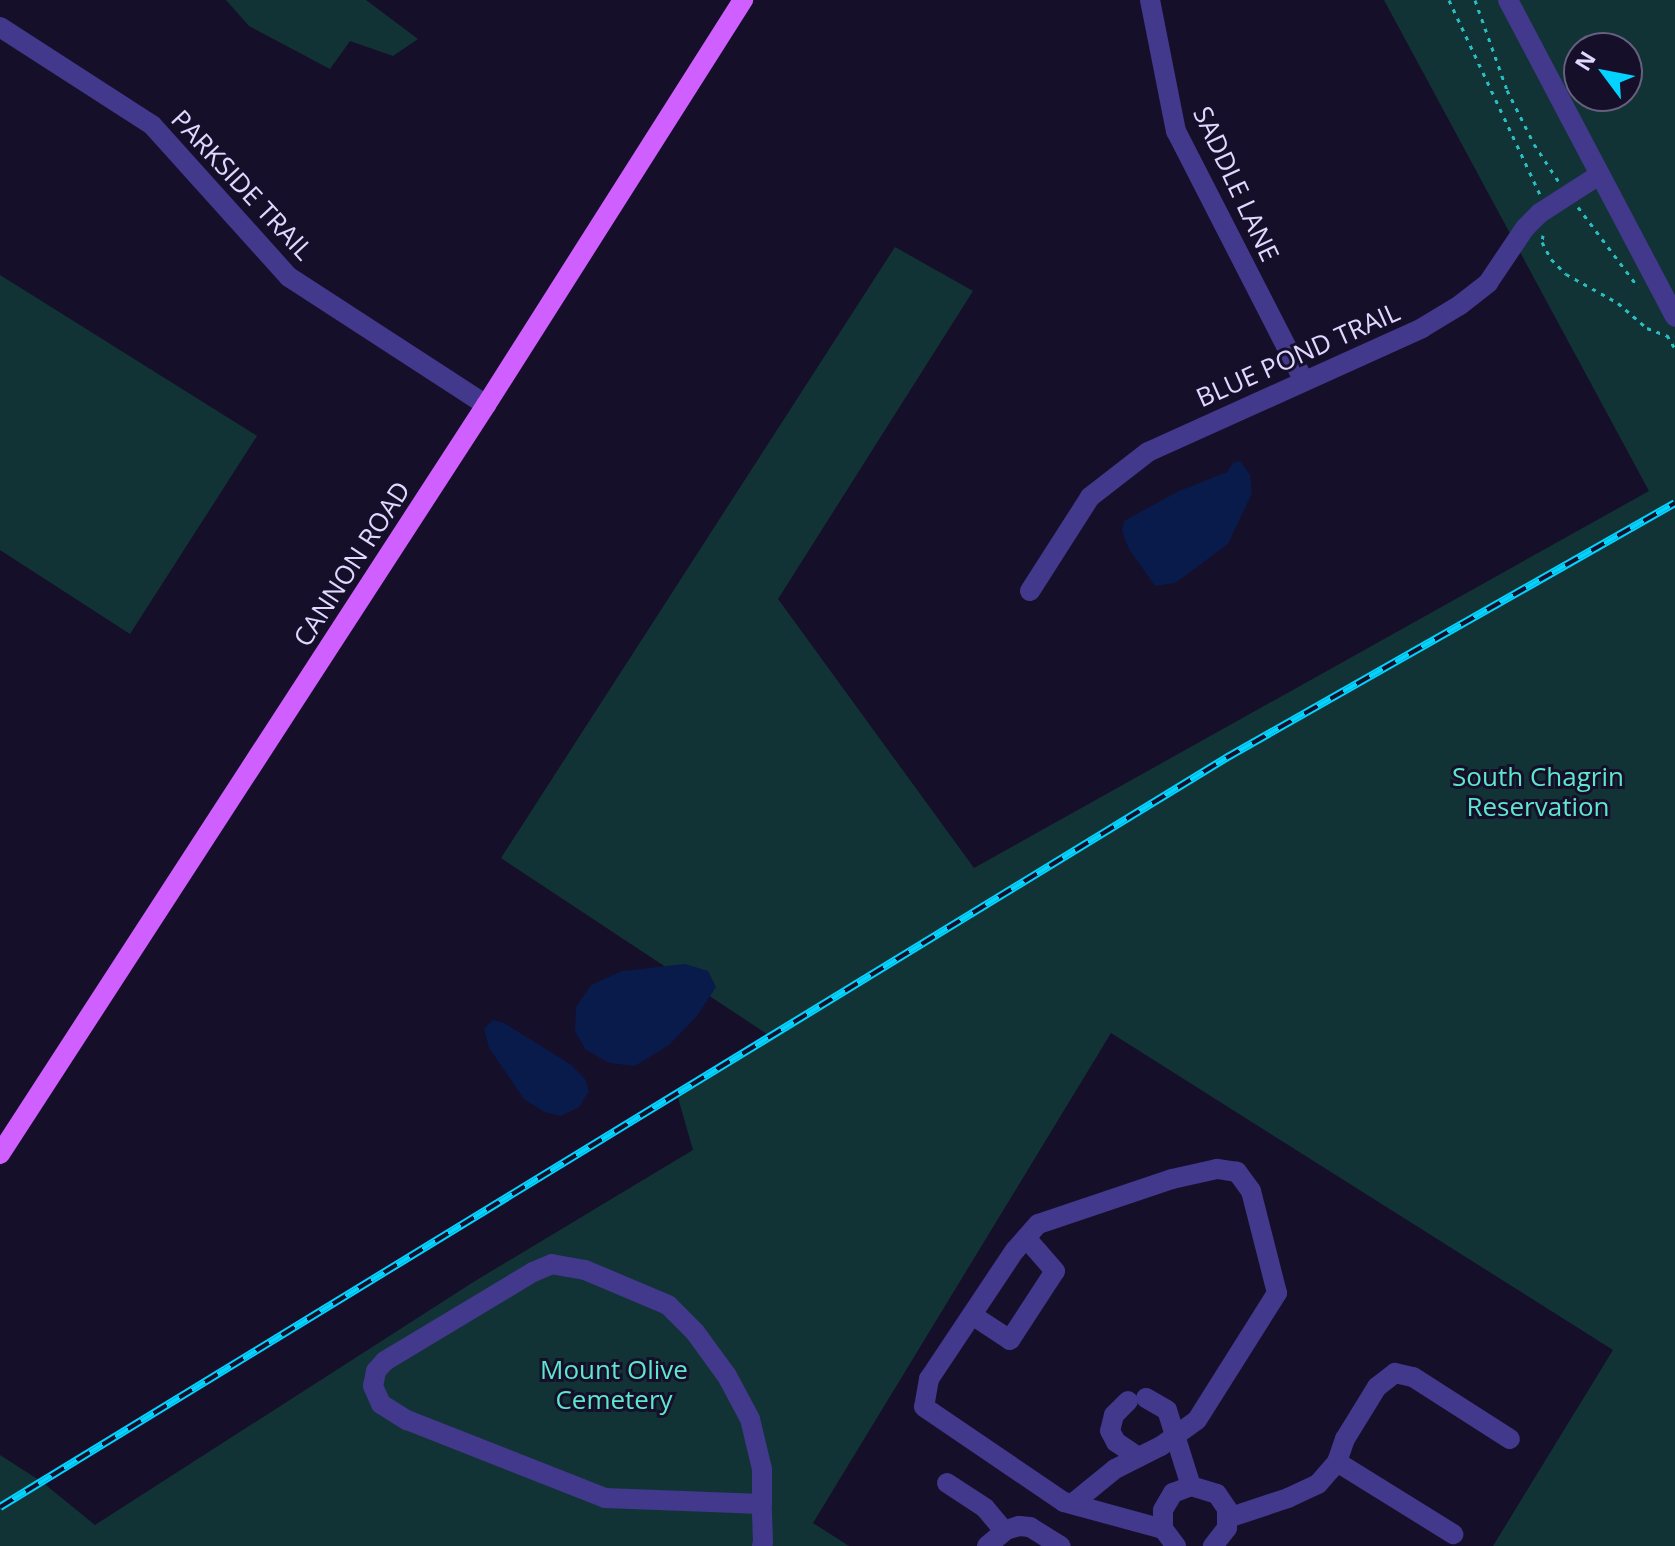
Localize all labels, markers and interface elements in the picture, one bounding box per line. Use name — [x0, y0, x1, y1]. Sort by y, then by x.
north arrow — [1563, 32, 1643, 112]
text: N — [1567, 45, 1602, 76]
street label: SADDLE LANE — [1187, 102, 1285, 266]
street label: PARKSIDE TRAIL — [165, 104, 319, 266]
street label: BLUE POND TRAIL — [1192, 296, 1404, 414]
street label: CANNON ROAD — [287, 476, 417, 652]
park label: South Chagrin Reservation — [1452, 761, 1624, 822]
park label: Mount Olive Cemetery — [540, 1354, 688, 1416]

